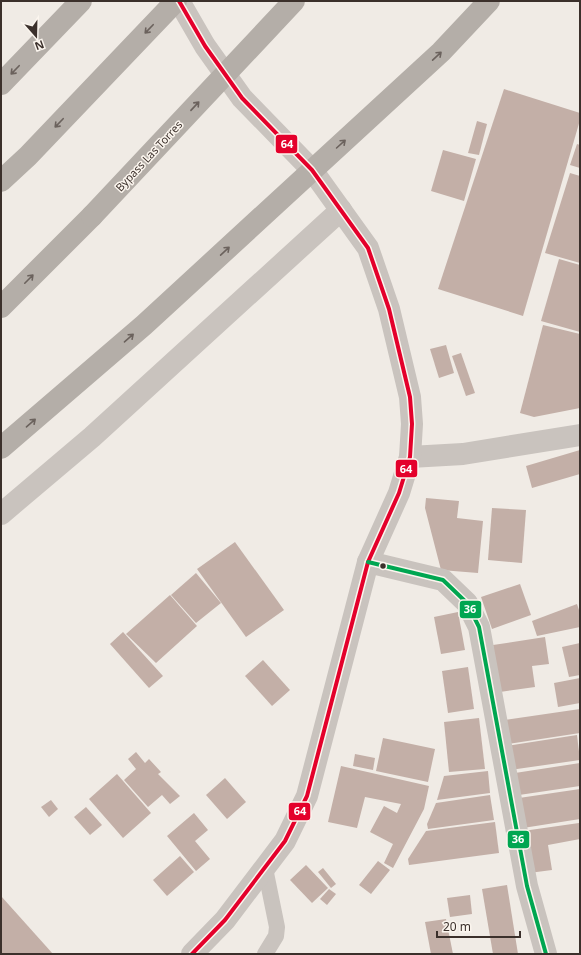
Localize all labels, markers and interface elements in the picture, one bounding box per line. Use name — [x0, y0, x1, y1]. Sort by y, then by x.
north arrow — [16, 16, 56, 56]
one-way arrow — [145, 24, 154, 34]
text: N — [33, 37, 46, 54]
one-way arrow — [432, 52, 442, 61]
one-way arrow — [10, 65, 20, 75]
one-way arrow — [191, 101, 200, 111]
street label: Bypass Las Torres — [112, 117, 185, 194]
one-way arrow — [55, 118, 64, 128]
line badge: 64 — [275, 134, 298, 154]
text: 64 — [281, 136, 294, 151]
one-way arrow — [336, 139, 346, 149]
one-way arrow — [220, 247, 230, 256]
one-way arrow — [24, 275, 34, 284]
one-way arrow — [124, 334, 135, 343]
one-way arrow — [25, 418, 36, 427]
line badge: 64 — [395, 459, 418, 478]
text: 64 — [400, 461, 413, 476]
unlabelled marker — [378, 561, 388, 571]
line badge: 36 — [459, 600, 482, 619]
text: 36 — [464, 601, 476, 616]
line badge: 64 — [288, 802, 311, 821]
text: 64 — [294, 803, 307, 818]
line badge: 36 — [507, 830, 530, 849]
text: 36 — [512, 831, 524, 846]
scale bar — [437, 913, 520, 939]
text: 20 m — [443, 918, 471, 935]

